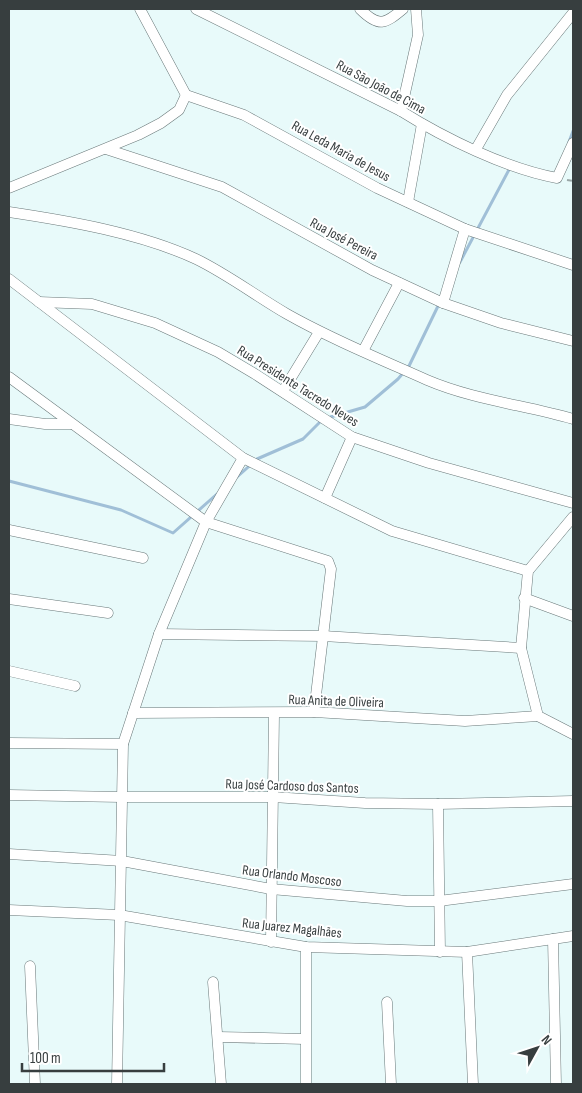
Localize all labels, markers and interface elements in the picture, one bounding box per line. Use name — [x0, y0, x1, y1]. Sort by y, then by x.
street label: Rua São João de Cima — [333, 56, 429, 118]
street label: Rua Leda Maria de Jesus — [289, 117, 393, 185]
street label: Rua José Pereira — [307, 214, 381, 264]
street label: Rua Presidente Tacredo Neves — [234, 342, 362, 430]
street label: Rua Anita de Oliveira — [288, 691, 384, 711]
street label: Rua José Cardoso dos Santos — [225, 775, 359, 797]
street label: Rua Orlando Moscoso — [241, 861, 343, 891]
street label: Rua Juarez Magalhães — [241, 914, 343, 942]
north arrow — [512, 1023, 562, 1073]
text: N — [538, 1032, 555, 1048]
scale bar — [22, 1040, 165, 1072]
text: 100 m — [30, 1049, 61, 1068]

